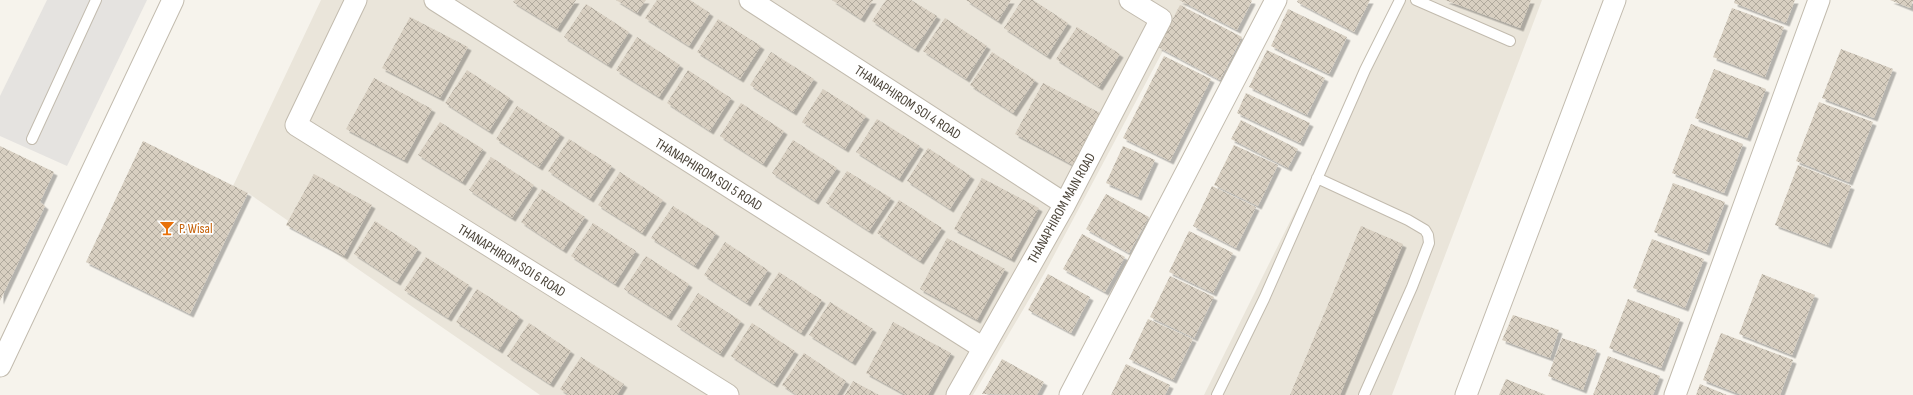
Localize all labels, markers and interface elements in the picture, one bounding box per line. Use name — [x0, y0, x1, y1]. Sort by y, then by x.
street label: THANAPHIROM SOI 4 ROAD — [851, 62, 964, 143]
street label: THANAPHIROM SOI 5 ROAD — [652, 135, 766, 214]
street label: THANAPHIROM MAIN ROAD — [1024, 150, 1099, 267]
bar icon: P. Wisal — [158, 219, 176, 237]
place label: P. Wisal — [179, 220, 213, 237]
street label: THANAPHIROM SOI 6 ROAD — [455, 220, 569, 301]

